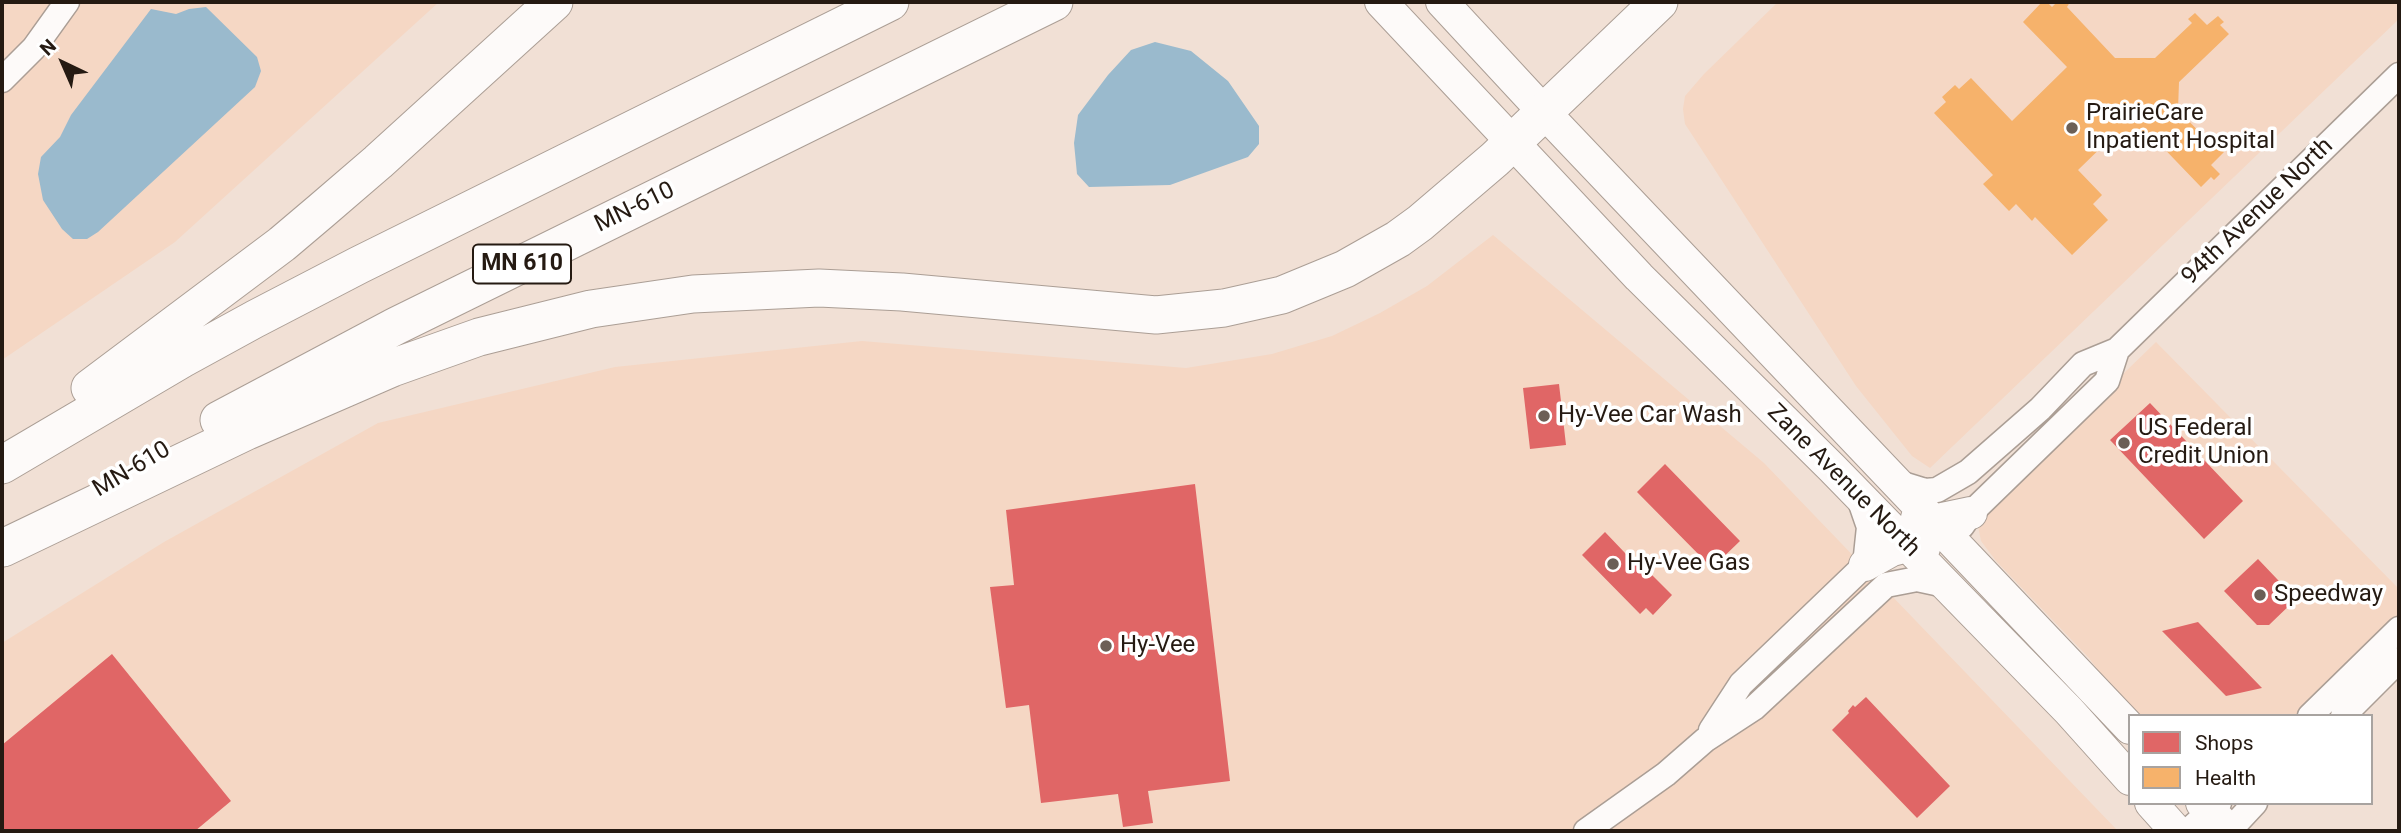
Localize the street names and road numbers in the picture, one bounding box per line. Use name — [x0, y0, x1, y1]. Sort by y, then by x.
street label: 94th Avenue North — [2176, 133, 2340, 291]
street label: MN-610 — [590, 176, 680, 240]
road number: MN 610 — [473, 244, 571, 284]
street label: Zane Avenue North — [1761, 399, 1925, 563]
street label: MN-610 — [88, 436, 176, 504]

